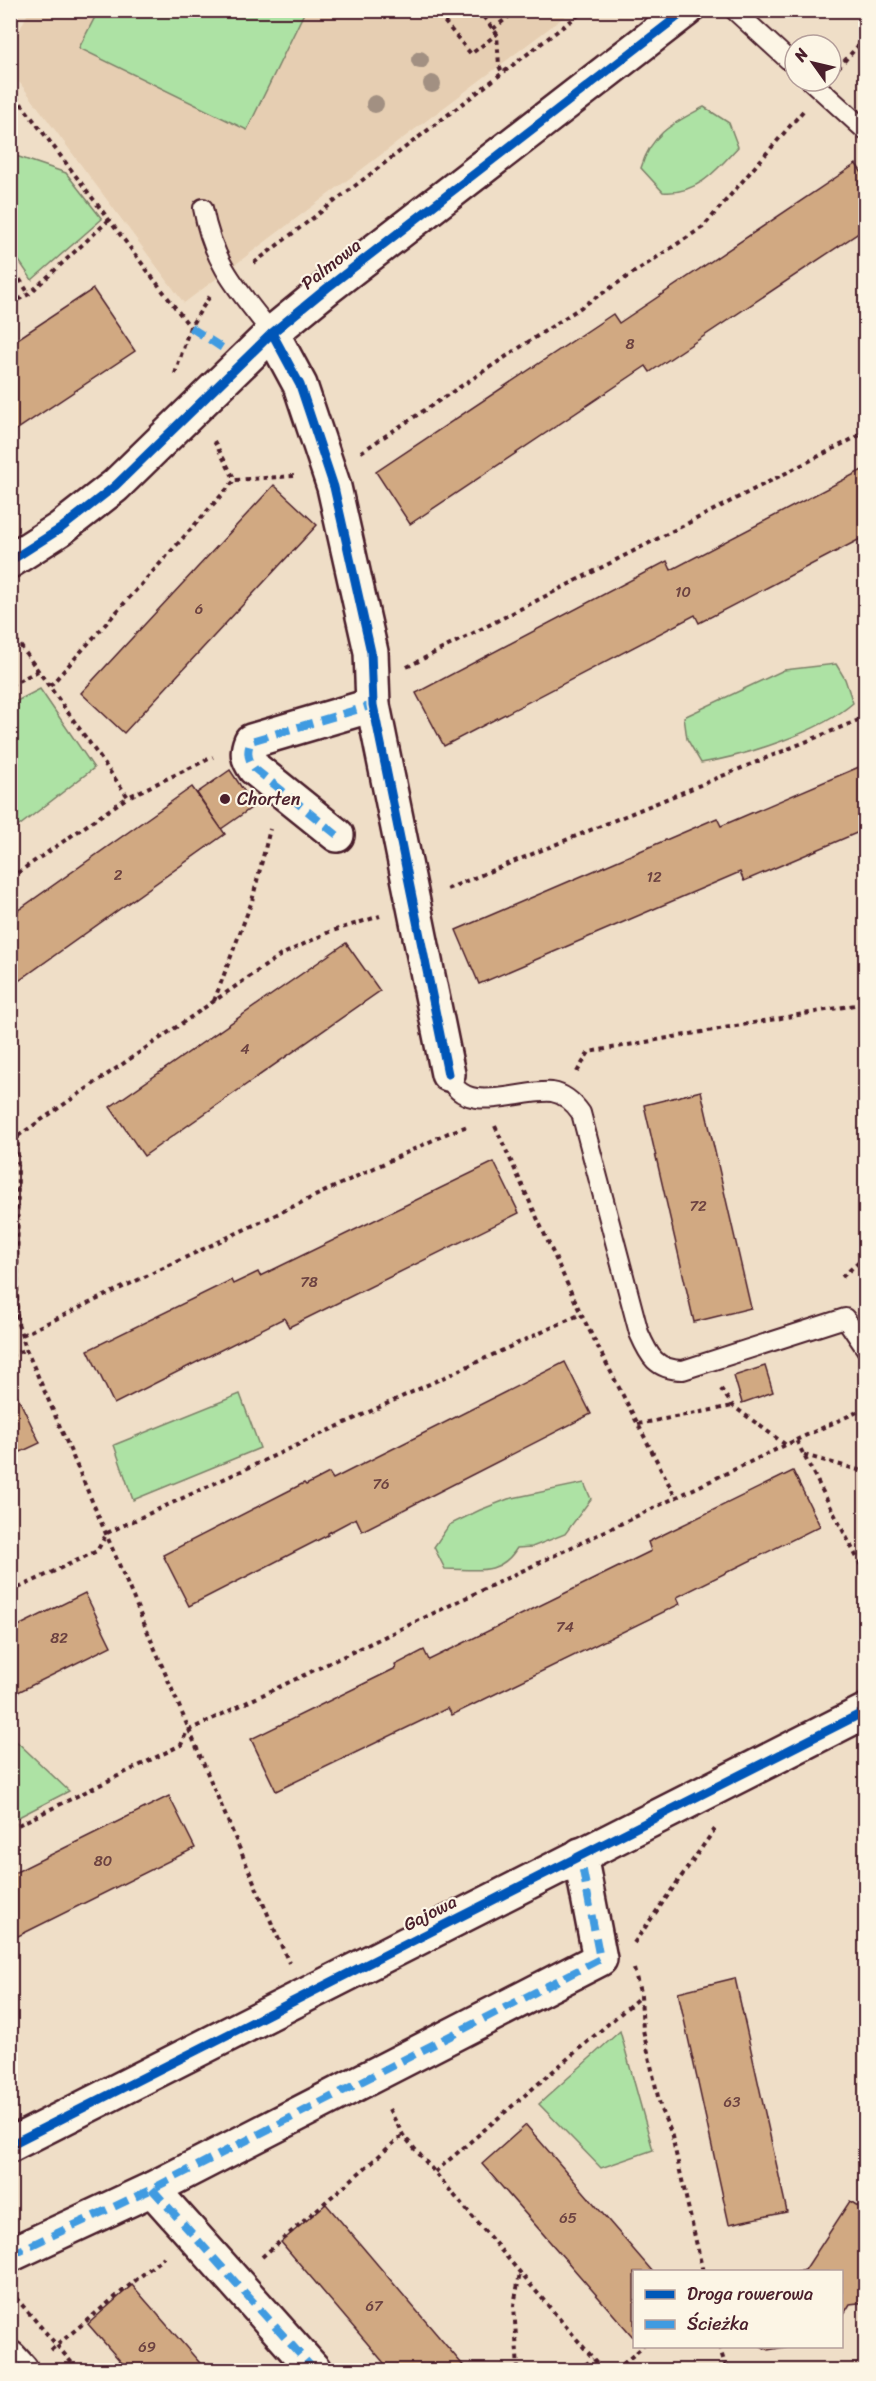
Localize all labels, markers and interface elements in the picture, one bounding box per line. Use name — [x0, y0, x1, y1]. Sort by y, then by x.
north arrow — [783, 33, 843, 93]
text: N — [785, 41, 817, 68]
street label: Palmowa — [294, 230, 368, 298]
house number: 8 — [625, 331, 635, 357]
house number: 10 — [675, 579, 691, 605]
house number: 6 — [195, 596, 203, 622]
place label: Chorten — [237, 783, 301, 815]
marker: Chorten — [218, 792, 232, 806]
house number: 2 — [114, 862, 123, 888]
house number: 12 — [646, 864, 662, 890]
house number: 4 — [240, 1036, 250, 1062]
house number: 72 — [689, 1193, 707, 1219]
house number: 78 — [300, 1269, 318, 1295]
house number: 76 — [372, 1471, 390, 1497]
house number: 74 — [556, 1614, 574, 1640]
house number: 82 — [50, 1625, 68, 1651]
house number: 80 — [94, 1848, 112, 1874]
street label: Gajowa — [397, 1886, 463, 1940]
house number: 63 — [724, 2089, 740, 2115]
house number: 65 — [559, 2205, 577, 2231]
legend — [633, 2270, 843, 2348]
text: Droga rowerowa — [687, 2278, 813, 2310]
house number: 67 — [365, 2293, 384, 2319]
text: Ścieżka — [687, 2308, 749, 2340]
house number: 69 — [138, 2334, 156, 2360]

